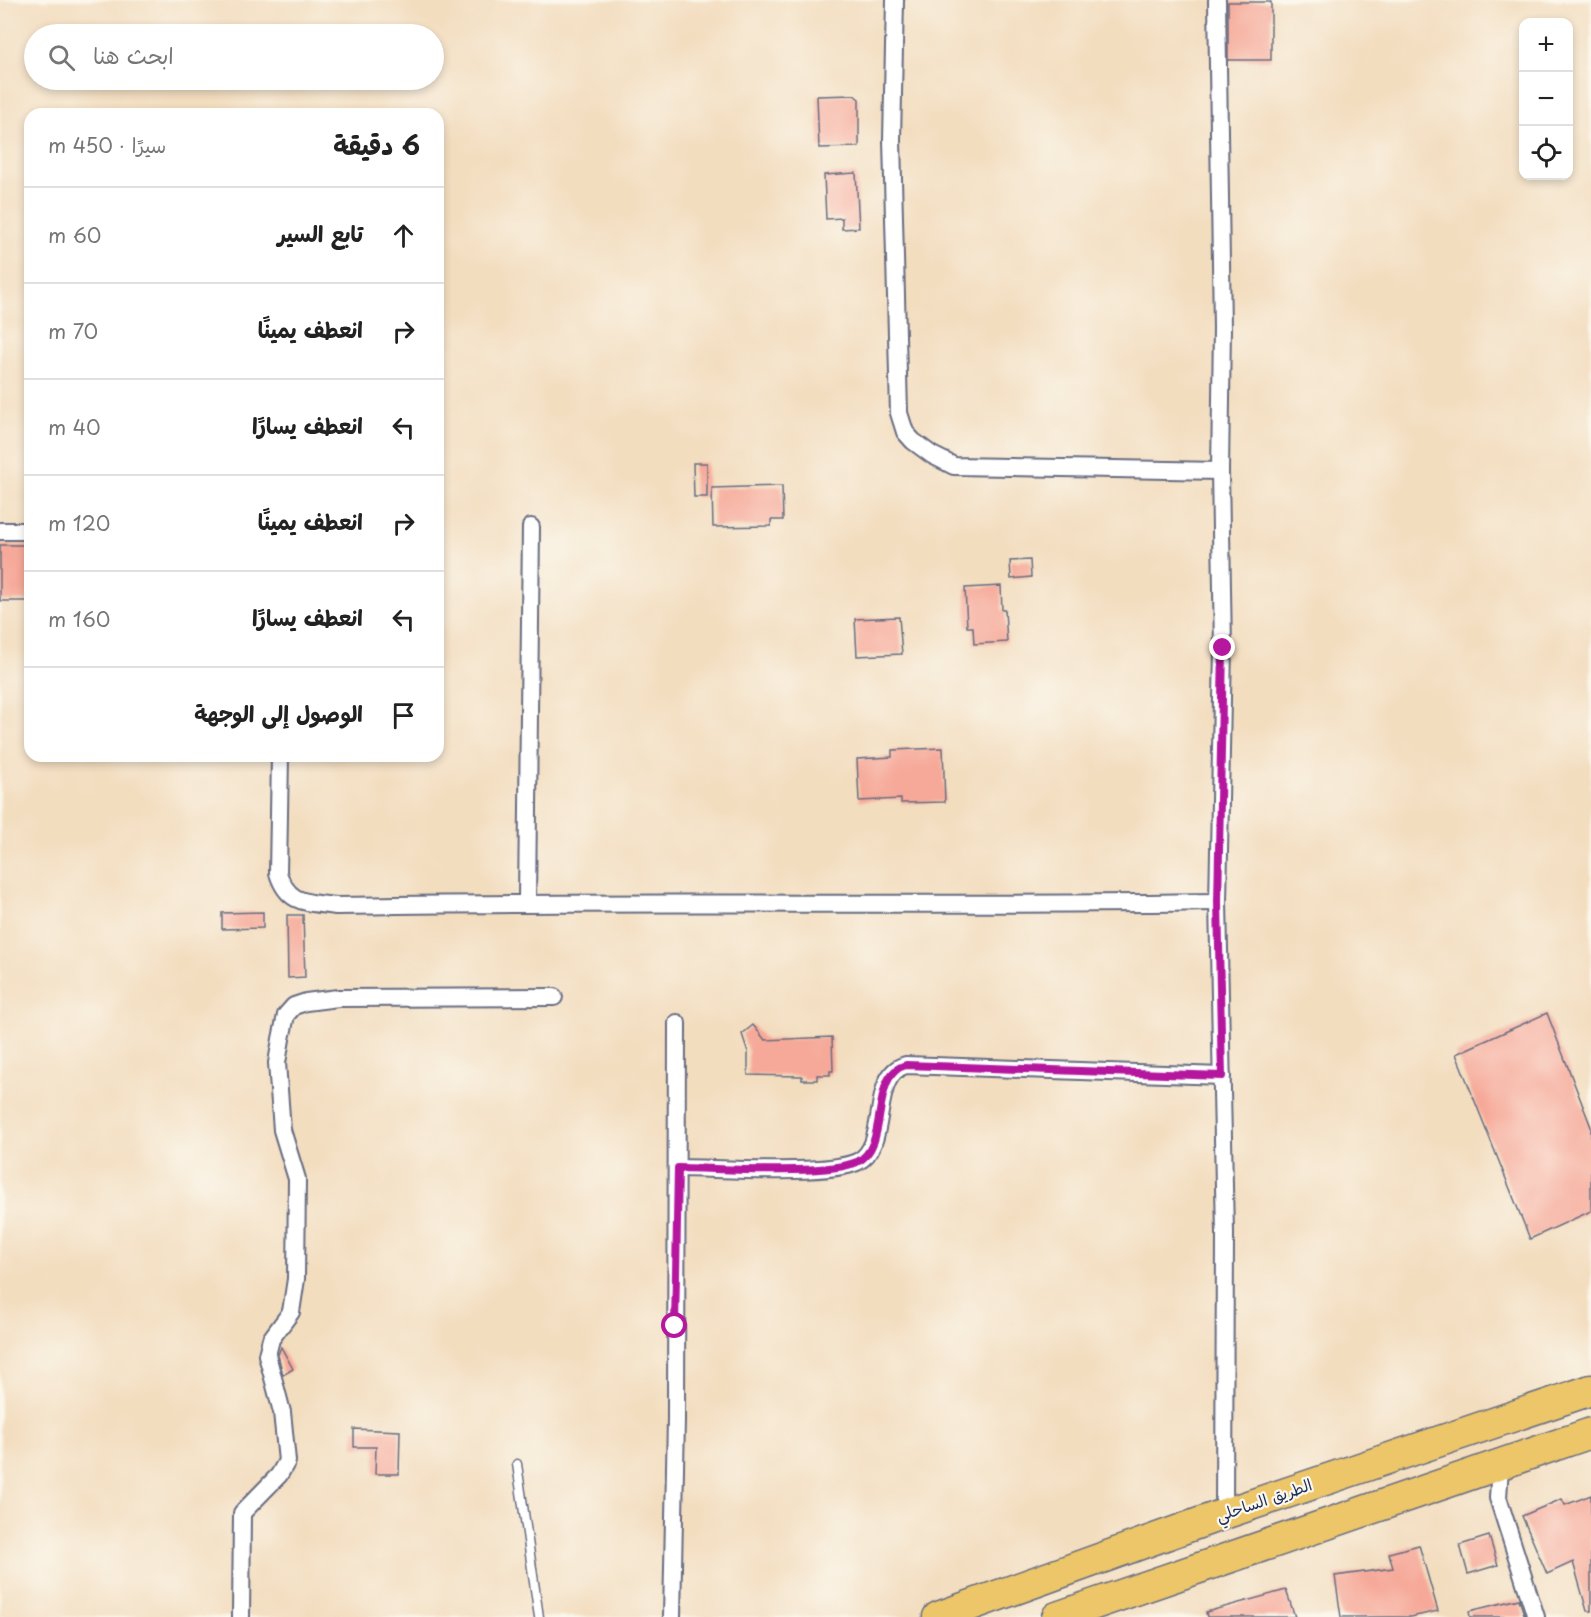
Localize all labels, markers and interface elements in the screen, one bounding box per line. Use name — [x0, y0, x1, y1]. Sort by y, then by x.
map controls — [1519, 18, 1573, 180]
button: + — [1519, 18, 1573, 72]
search box — [24, 24, 444, 90]
text: ابحث هنا — [93, 38, 174, 71]
icon: search — [45, 41, 78, 74]
button: − — [1519, 72, 1573, 126]
text: 6 دقيقة — [333, 125, 420, 164]
button: locate — [1519, 126, 1573, 180]
text: سيرًا · 450 m — [48, 130, 166, 160]
text: تابع السير — [278, 216, 363, 249]
icon: ahead — [387, 219, 420, 252]
text: 60 m — [48, 220, 101, 250]
text: انعطف يمينًا — [258, 312, 363, 345]
icon: right — [387, 315, 420, 348]
text: 70 m — [48, 316, 98, 346]
text: انعطف يسارًا — [252, 408, 363, 441]
icon: left — [387, 411, 420, 444]
text: 40 m — [48, 412, 101, 442]
text: انعطف يمينًا — [258, 504, 363, 537]
icon: right — [387, 507, 420, 540]
text: 120 m — [48, 508, 110, 538]
text: انعطف يسارًا — [252, 600, 363, 633]
icon: left — [387, 603, 420, 636]
text: 160 m — [48, 604, 110, 634]
route end — [1209, 634, 1235, 660]
text: الوصول إلى الوجهة — [194, 696, 363, 729]
icon: arrive — [387, 699, 420, 732]
route start — [661, 1312, 687, 1338]
street label: الطريق الساحلي — [1212, 1471, 1316, 1530]

